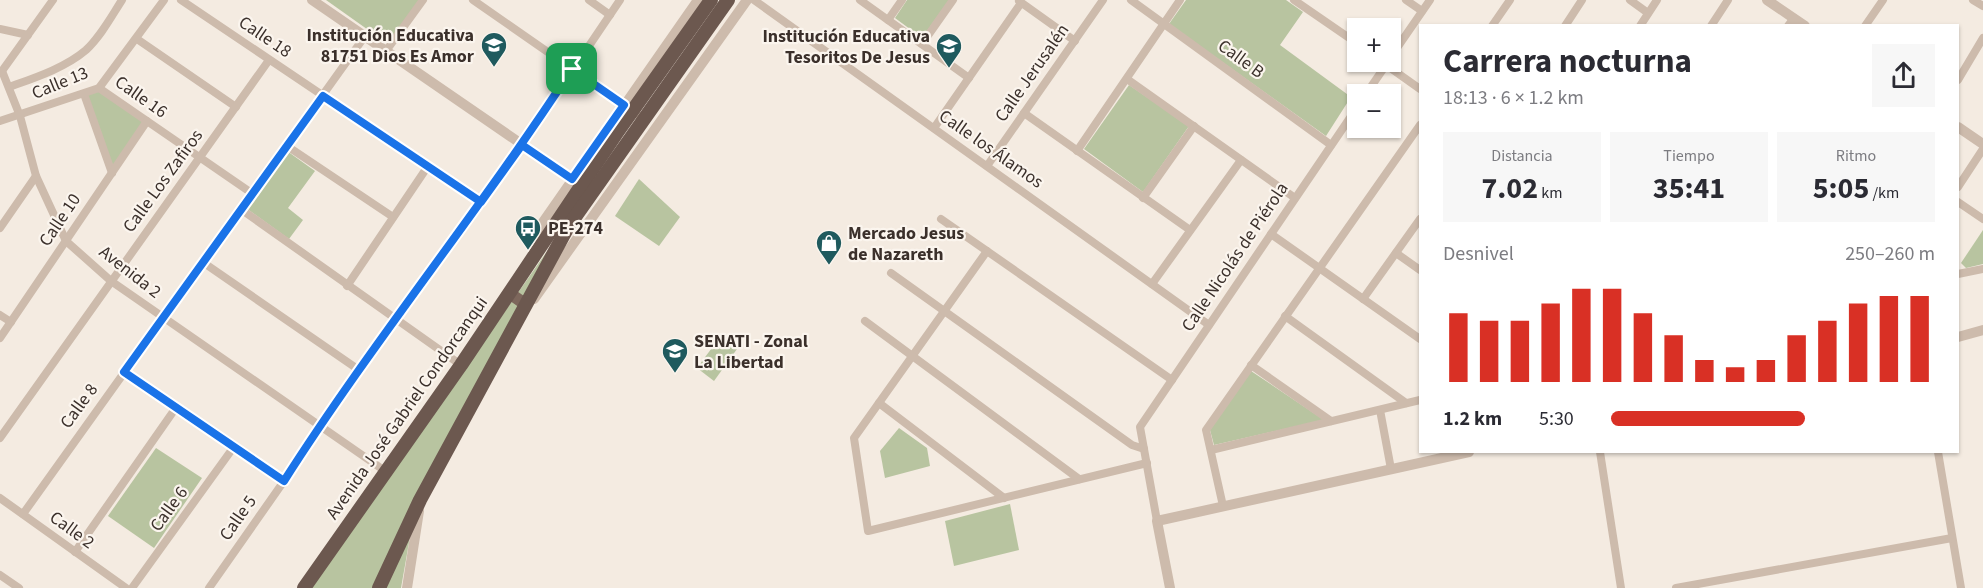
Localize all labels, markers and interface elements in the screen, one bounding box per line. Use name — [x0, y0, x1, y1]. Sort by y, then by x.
street label: Calle 18 — [234, 10, 296, 64]
map controls — [1347, 18, 1401, 138]
button: + — [1347, 18, 1401, 72]
street label: Calle Jerusalén — [989, 19, 1075, 127]
place label: Institución Educativa 81751 Dios Es Amor — [306, 23, 475, 69]
place label: Institución Educativa Tesoritos De Jesus — [762, 24, 930, 70]
school or university icon: Institución Educativa 81751 Dios Es Amor — [479, 30, 509, 68]
school or university icon: Institución Educativa Tesoritos De Jesus — [934, 31, 964, 69]
street label: Calle B — [1213, 34, 1269, 84]
text: Carrera nocturna — [1443, 38, 1692, 85]
pin — [546, 43, 597, 94]
button: share — [1872, 44, 1935, 107]
icon: arrive — [555, 52, 588, 85]
street label: Calle 13 — [28, 60, 92, 106]
street label: Calle 16 — [110, 70, 172, 124]
button: − — [1347, 84, 1401, 138]
text: 18:13 · 6 × 1.2 km — [1443, 84, 1584, 112]
street label: Calle los Álamos — [934, 104, 1048, 194]
street label: Calle Los Zafiros — [117, 124, 209, 238]
text: Distancia — [1491, 145, 1553, 167]
text: Tiempo — [1663, 145, 1715, 167]
text: Ritmo — [1836, 145, 1876, 167]
text: 7.02 — [1482, 167, 1538, 210]
text: 35:41 — [1653, 167, 1725, 210]
text: 5:05 — [1813, 167, 1869, 210]
street label: Calle Nicolás de Piérola — [1176, 177, 1294, 337]
text: km — [1538, 182, 1562, 204]
text: /km — [1869, 182, 1899, 204]
street label: Calle 10 — [33, 189, 87, 251]
bus stop icon: PE-274 — [513, 213, 543, 251]
place label: PE-274 — [548, 216, 604, 241]
place label: Mercado Jesus de Nazareth — [848, 221, 964, 267]
shop icon: Mercado Jesus de Nazareth — [814, 228, 844, 266]
street label: Avenida 2 — [94, 240, 166, 304]
text: Desnivel — [1443, 240, 1514, 268]
text: 250–260 m — [1845, 240, 1935, 268]
street label: Avenida José Gabriel Condorcanqui — [320, 291, 494, 525]
place label: SENATI - Zonal La Libertad — [694, 329, 808, 375]
school or university icon: SENATI - Zonal La Libertad — [660, 336, 690, 374]
street label: Calle 8 — [54, 378, 104, 434]
text: 1.2 km — [1443, 405, 1502, 433]
text: 5:30 — [1539, 405, 1574, 433]
street label: Calle 6 — [144, 481, 194, 537]
street label: Calle 5 — [213, 490, 263, 546]
street label: Calle 2 — [44, 505, 100, 555]

